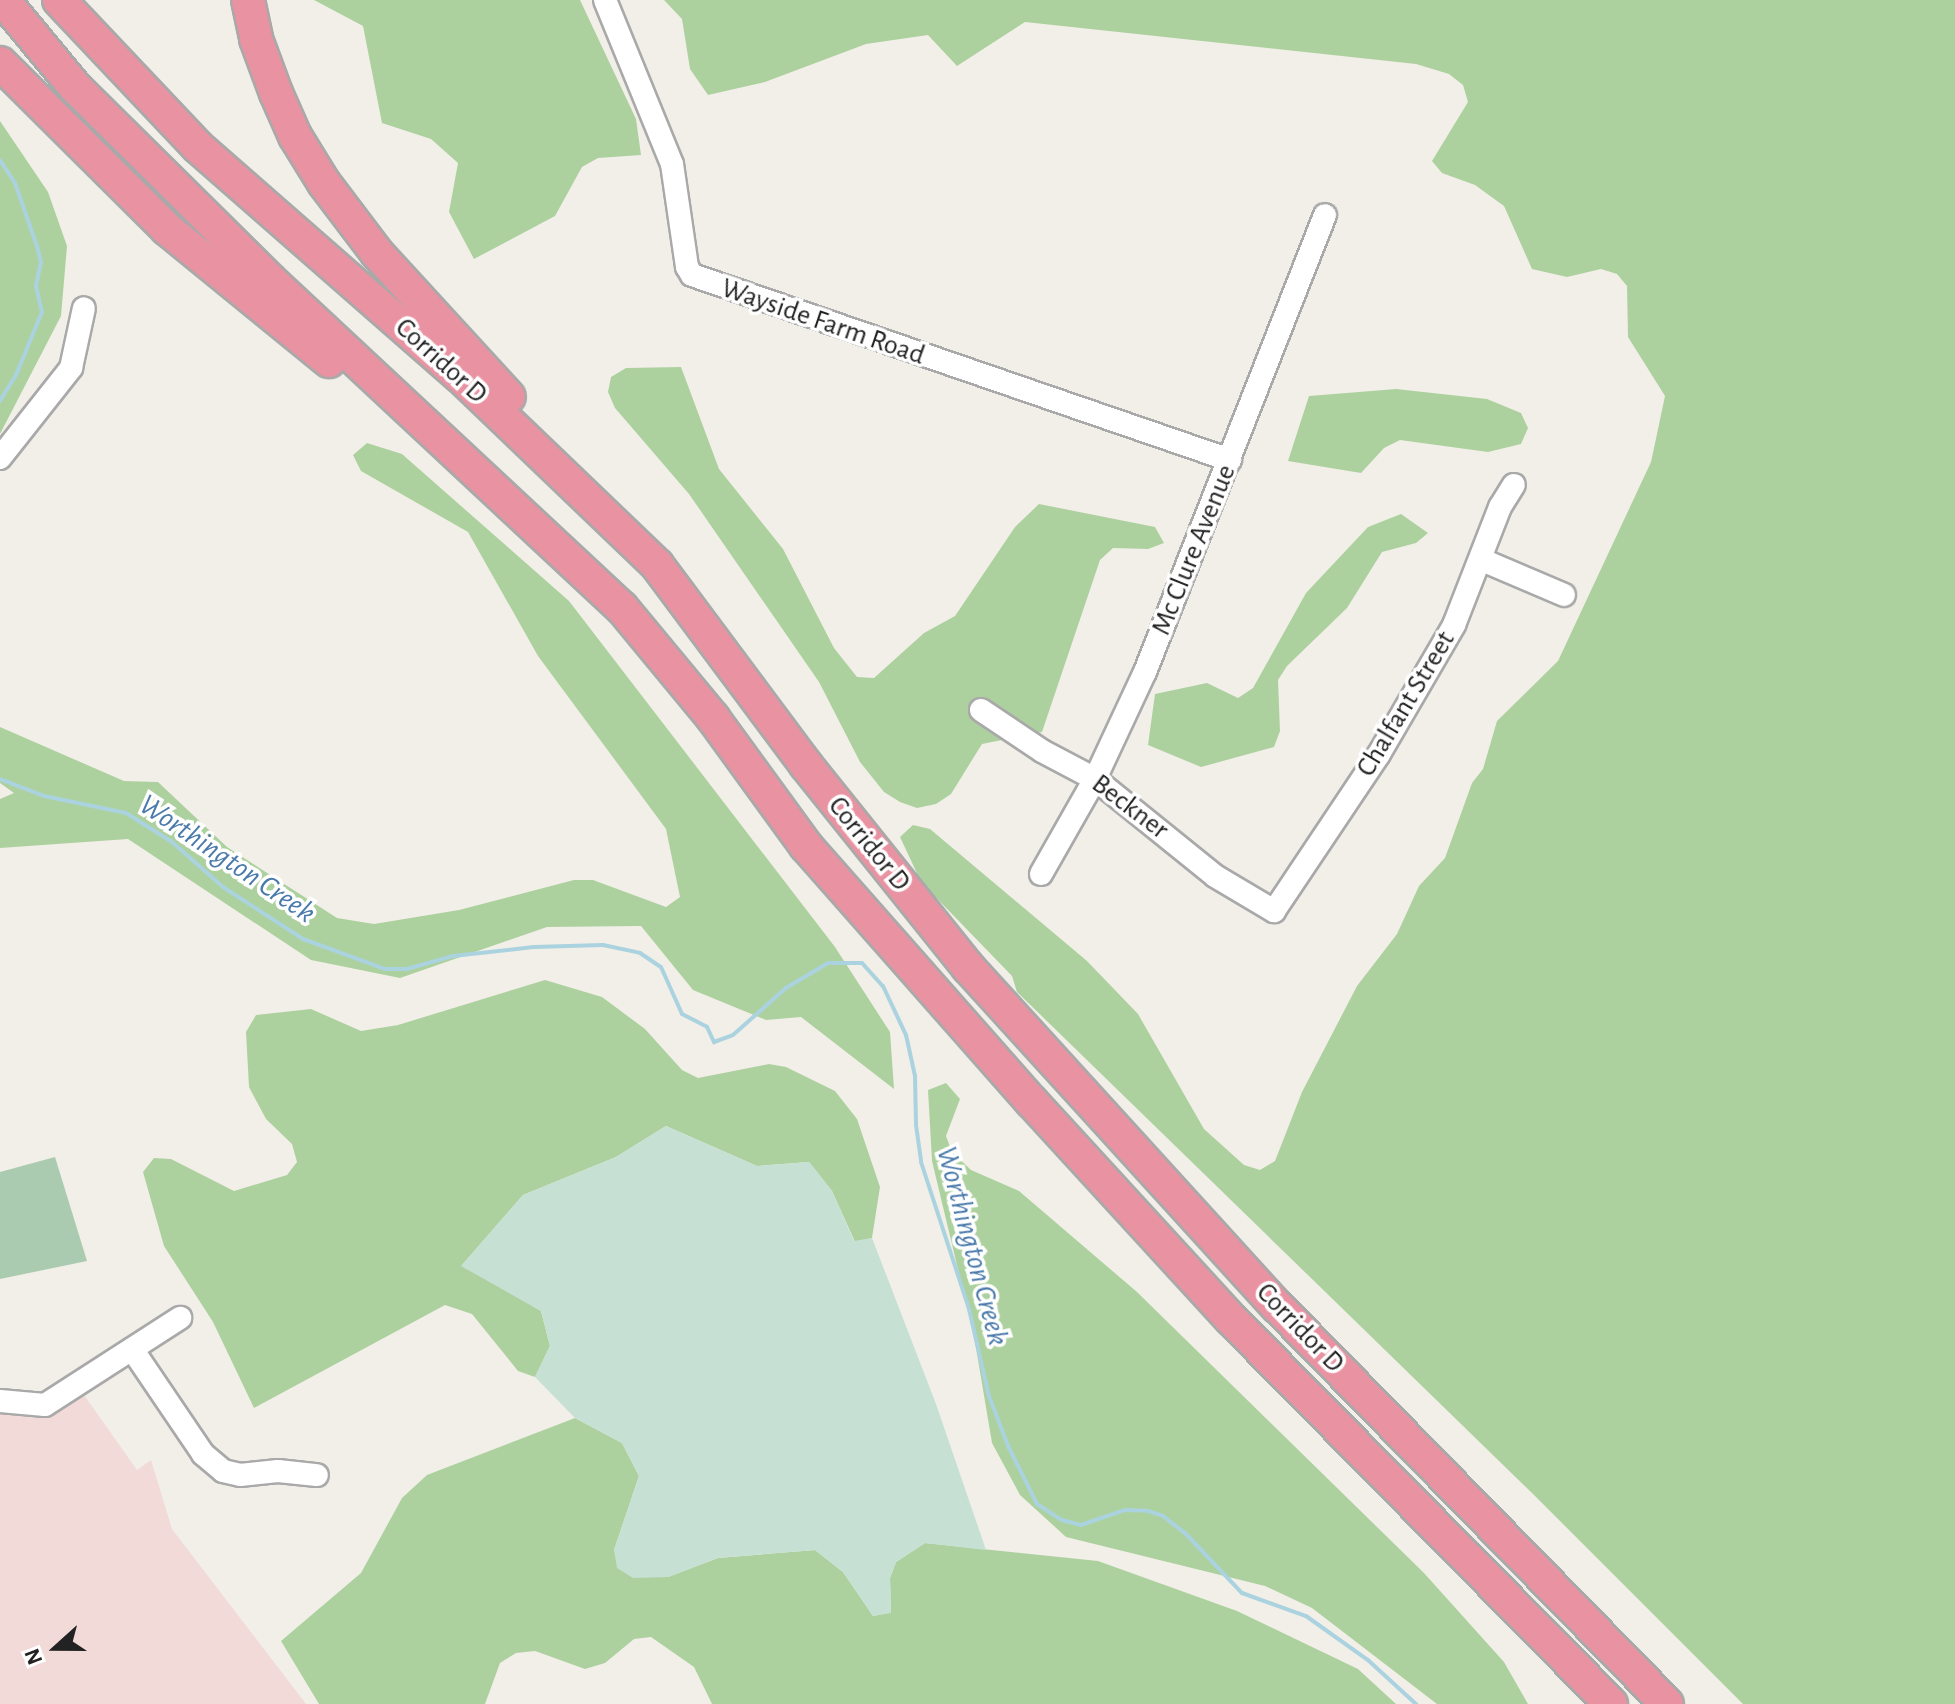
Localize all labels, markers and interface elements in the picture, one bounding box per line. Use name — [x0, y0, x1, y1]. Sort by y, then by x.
street label: Wayside Farm Road — [717, 271, 929, 373]
street label: Corridor D — [388, 311, 494, 411]
street label: Mc Clure Avenue — [1145, 460, 1243, 640]
street label: Chalfant Street — [1349, 625, 1463, 783]
street label: Beckner — [1085, 767, 1175, 847]
water label: Worthington Creek — [132, 787, 322, 931]
street label: Corridor D — [821, 790, 917, 898]
water label: Worthington Creek — [928, 1143, 1016, 1349]
street label: Corridor D — [1249, 1276, 1351, 1380]
north arrow — [16, 1608, 96, 1688]
text: N — [21, 1646, 47, 1668]

